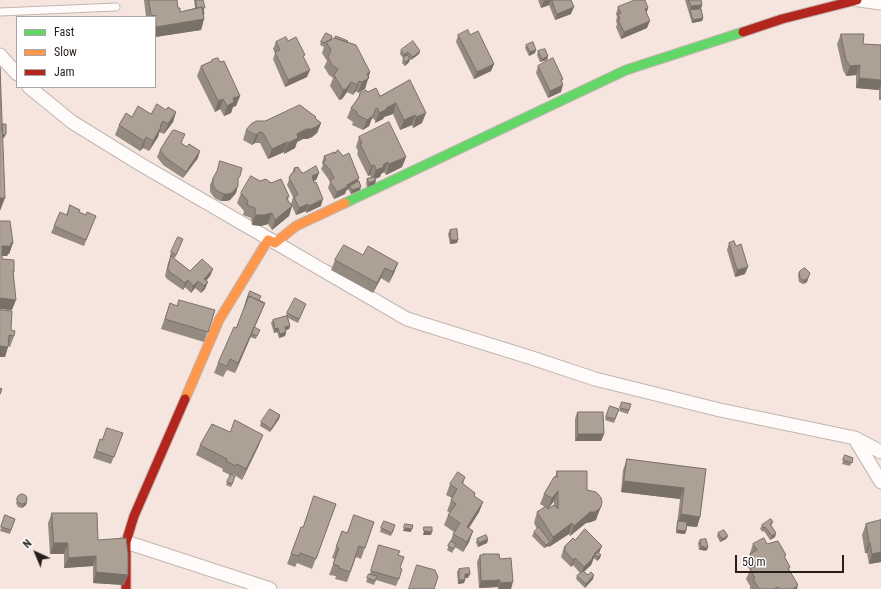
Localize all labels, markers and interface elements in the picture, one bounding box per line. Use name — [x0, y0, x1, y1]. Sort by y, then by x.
legend — [16, 16, 156, 88]
text: Fast — [54, 25, 74, 39]
text: Slow — [54, 45, 77, 59]
text: Jam — [54, 65, 75, 79]
north arrow — [16, 533, 56, 573]
text: N — [20, 537, 34, 551]
scale bar — [737, 547, 846, 573]
text: 50 m — [742, 555, 766, 569]

